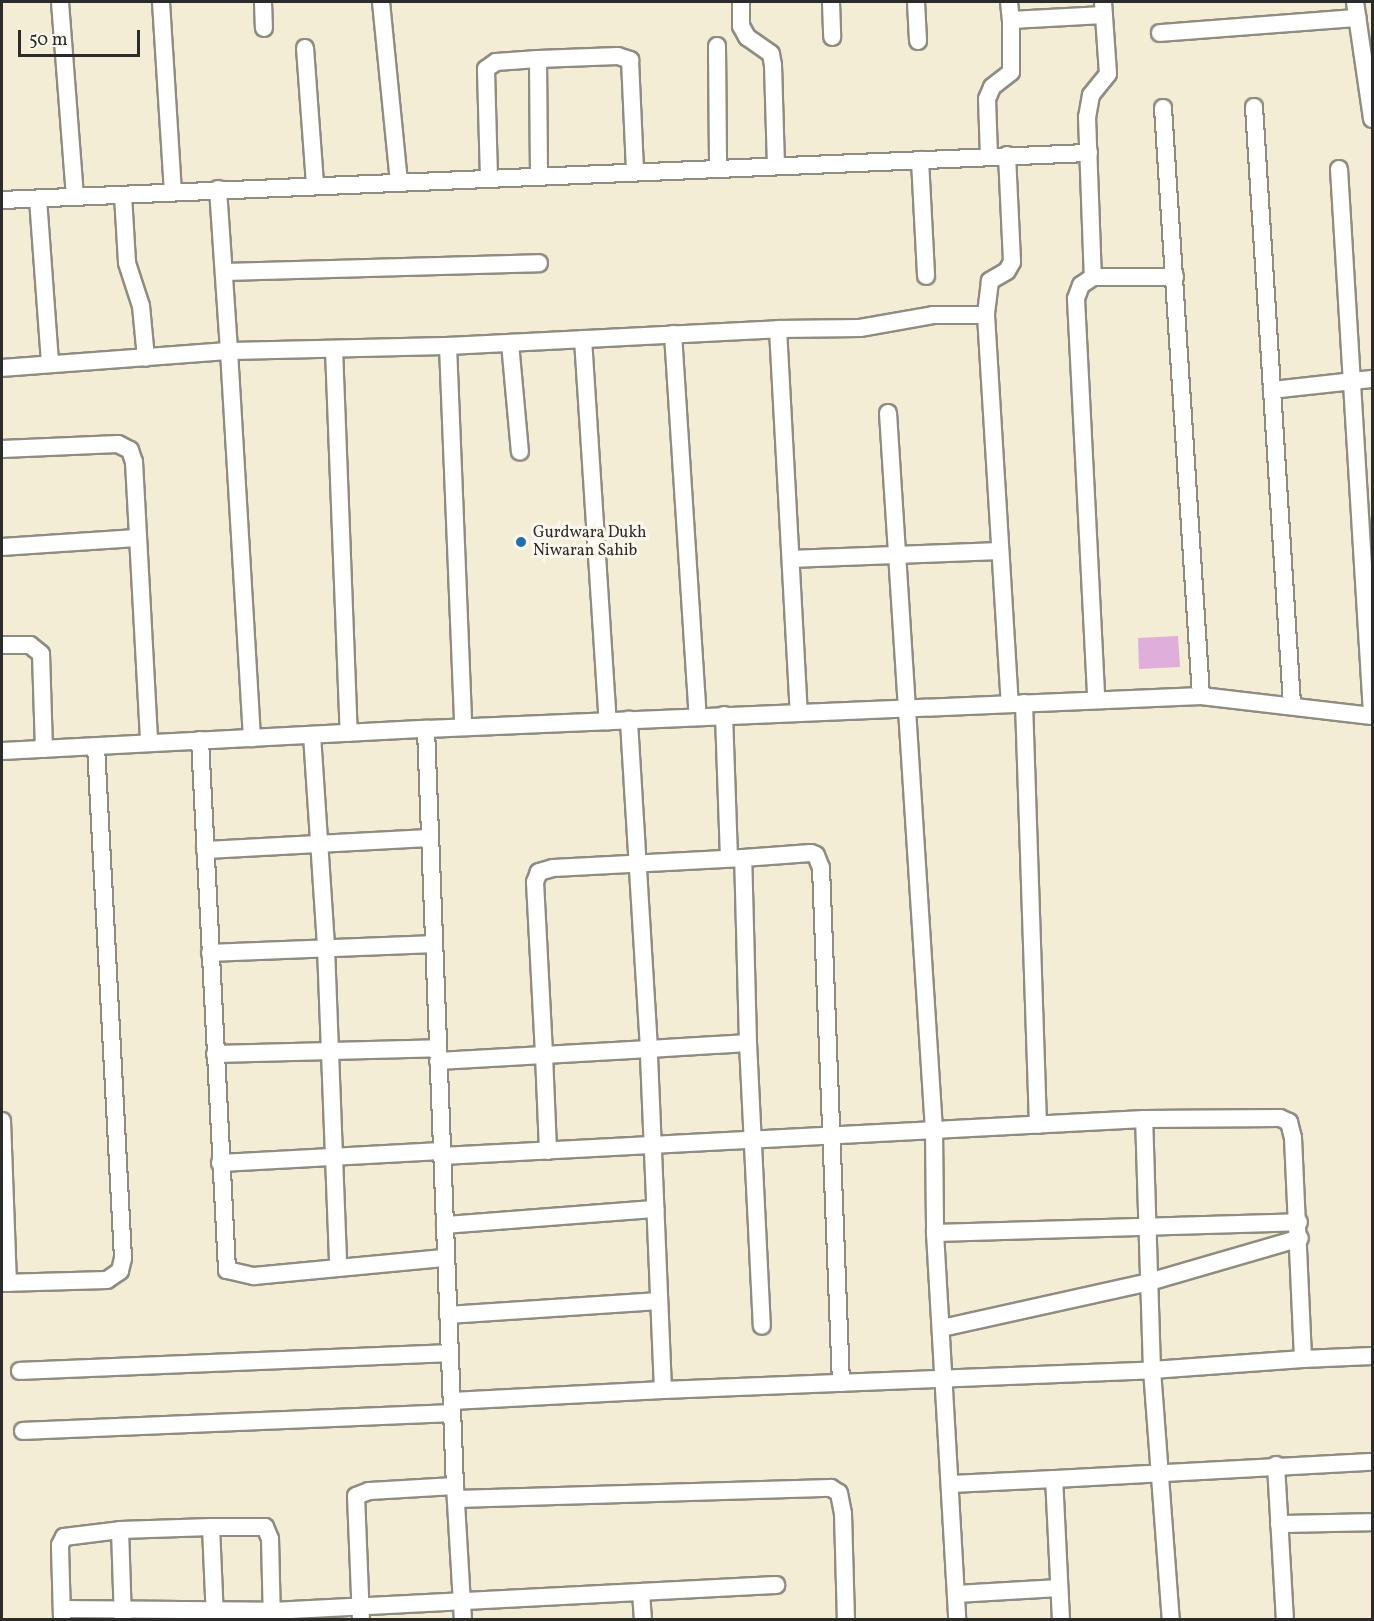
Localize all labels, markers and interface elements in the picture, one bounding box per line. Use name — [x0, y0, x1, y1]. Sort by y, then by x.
scale bar — [21, 18, 142, 56]
text: 50 m — [29, 28, 68, 53]
place label: Gurdwara Dukh Niwaran Sahib — [533, 523, 647, 561]
marker: Gurdwara Dukh Niwaran Sahib — [514, 535, 528, 549]

